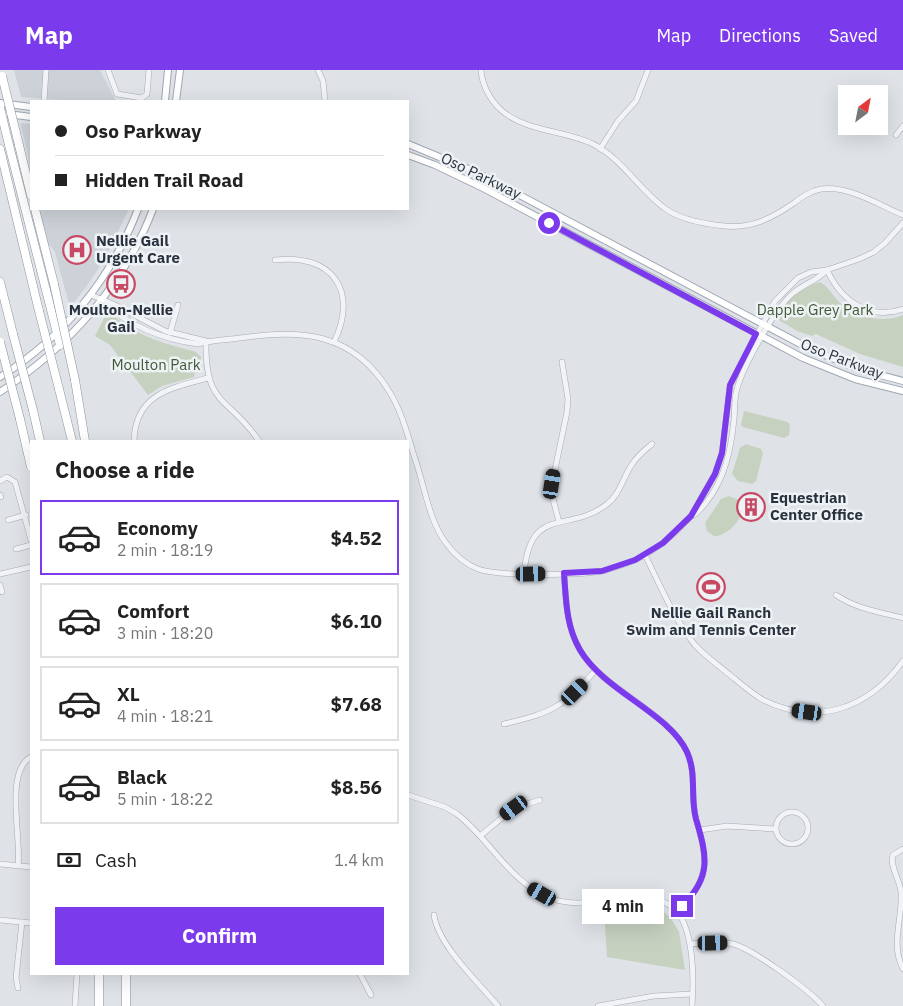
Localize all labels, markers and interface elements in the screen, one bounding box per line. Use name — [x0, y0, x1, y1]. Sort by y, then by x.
text: Map — [25, 19, 73, 51]
text: Map — [656, 24, 691, 47]
text: Directions — [719, 24, 801, 47]
text: Saved — [829, 24, 878, 47]
north arrow — [838, 85, 888, 135]
map controls — [838, 85, 888, 135]
text: Oso Parkway — [85, 119, 201, 143]
street label: Oso Parkway — [438, 148, 525, 203]
text: Hidden Trail Road — [85, 168, 244, 192]
route start — [538, 212, 560, 234]
place label: Nellie Gail Urgent Care — [96, 231, 180, 267]
hospital icon: Nellie Gail Urgent Care — [62, 235, 92, 265]
bus stop icon: Moulton-Nellie Gail — [106, 269, 136, 299]
place label: Moulton-Nellie Gail — [69, 300, 173, 336]
park label: Dapple Grey Park — [757, 300, 873, 319]
street label: Oso Parkway — [798, 334, 887, 383]
park label: Moulton Park — [111, 355, 201, 374]
text: Choose a ride — [55, 455, 195, 484]
car — [542, 468, 561, 500]
place label: Equestrian Center Office — [770, 488, 863, 524]
building icon: Equestrian Center Office — [736, 492, 766, 522]
icon: car — [57, 515, 102, 560]
text: Economy — [117, 516, 198, 540]
text: $4.52 — [330, 526, 382, 550]
text: 2 min · 18:19 — [117, 540, 213, 560]
car — [515, 566, 546, 582]
sports icon: Nellie Gail Ranch Swim and Tennis Center — [696, 572, 726, 602]
icon: car — [57, 598, 102, 643]
text: Comfort — [117, 599, 190, 623]
place label: Nellie Gail Ranch Swim and Tennis Center — [626, 603, 796, 639]
text: $6.10 — [330, 609, 382, 633]
text: 3 min · 18:20 — [117, 623, 213, 643]
car — [559, 676, 590, 708]
icon: car — [57, 681, 102, 726]
text: XL — [117, 682, 140, 706]
text: $7.68 — [330, 692, 382, 716]
car — [791, 702, 822, 722]
text: 4 min · 18:21 — [117, 706, 213, 726]
icon: car — [57, 764, 102, 809]
text: Black — [117, 765, 167, 789]
text: $8.56 — [330, 775, 382, 799]
text: 5 min · 18:22 — [117, 789, 213, 809]
car — [497, 793, 530, 823]
icon: cash — [55, 846, 83, 874]
text: Cash — [95, 848, 137, 872]
text: 1.4 km — [334, 850, 384, 870]
car — [525, 880, 558, 908]
callout: 4 min — [582, 888, 664, 924]
route end — [671, 895, 693, 917]
text: 4 min — [602, 896, 644, 916]
button: Confirm — [55, 907, 384, 965]
car — [697, 935, 728, 951]

